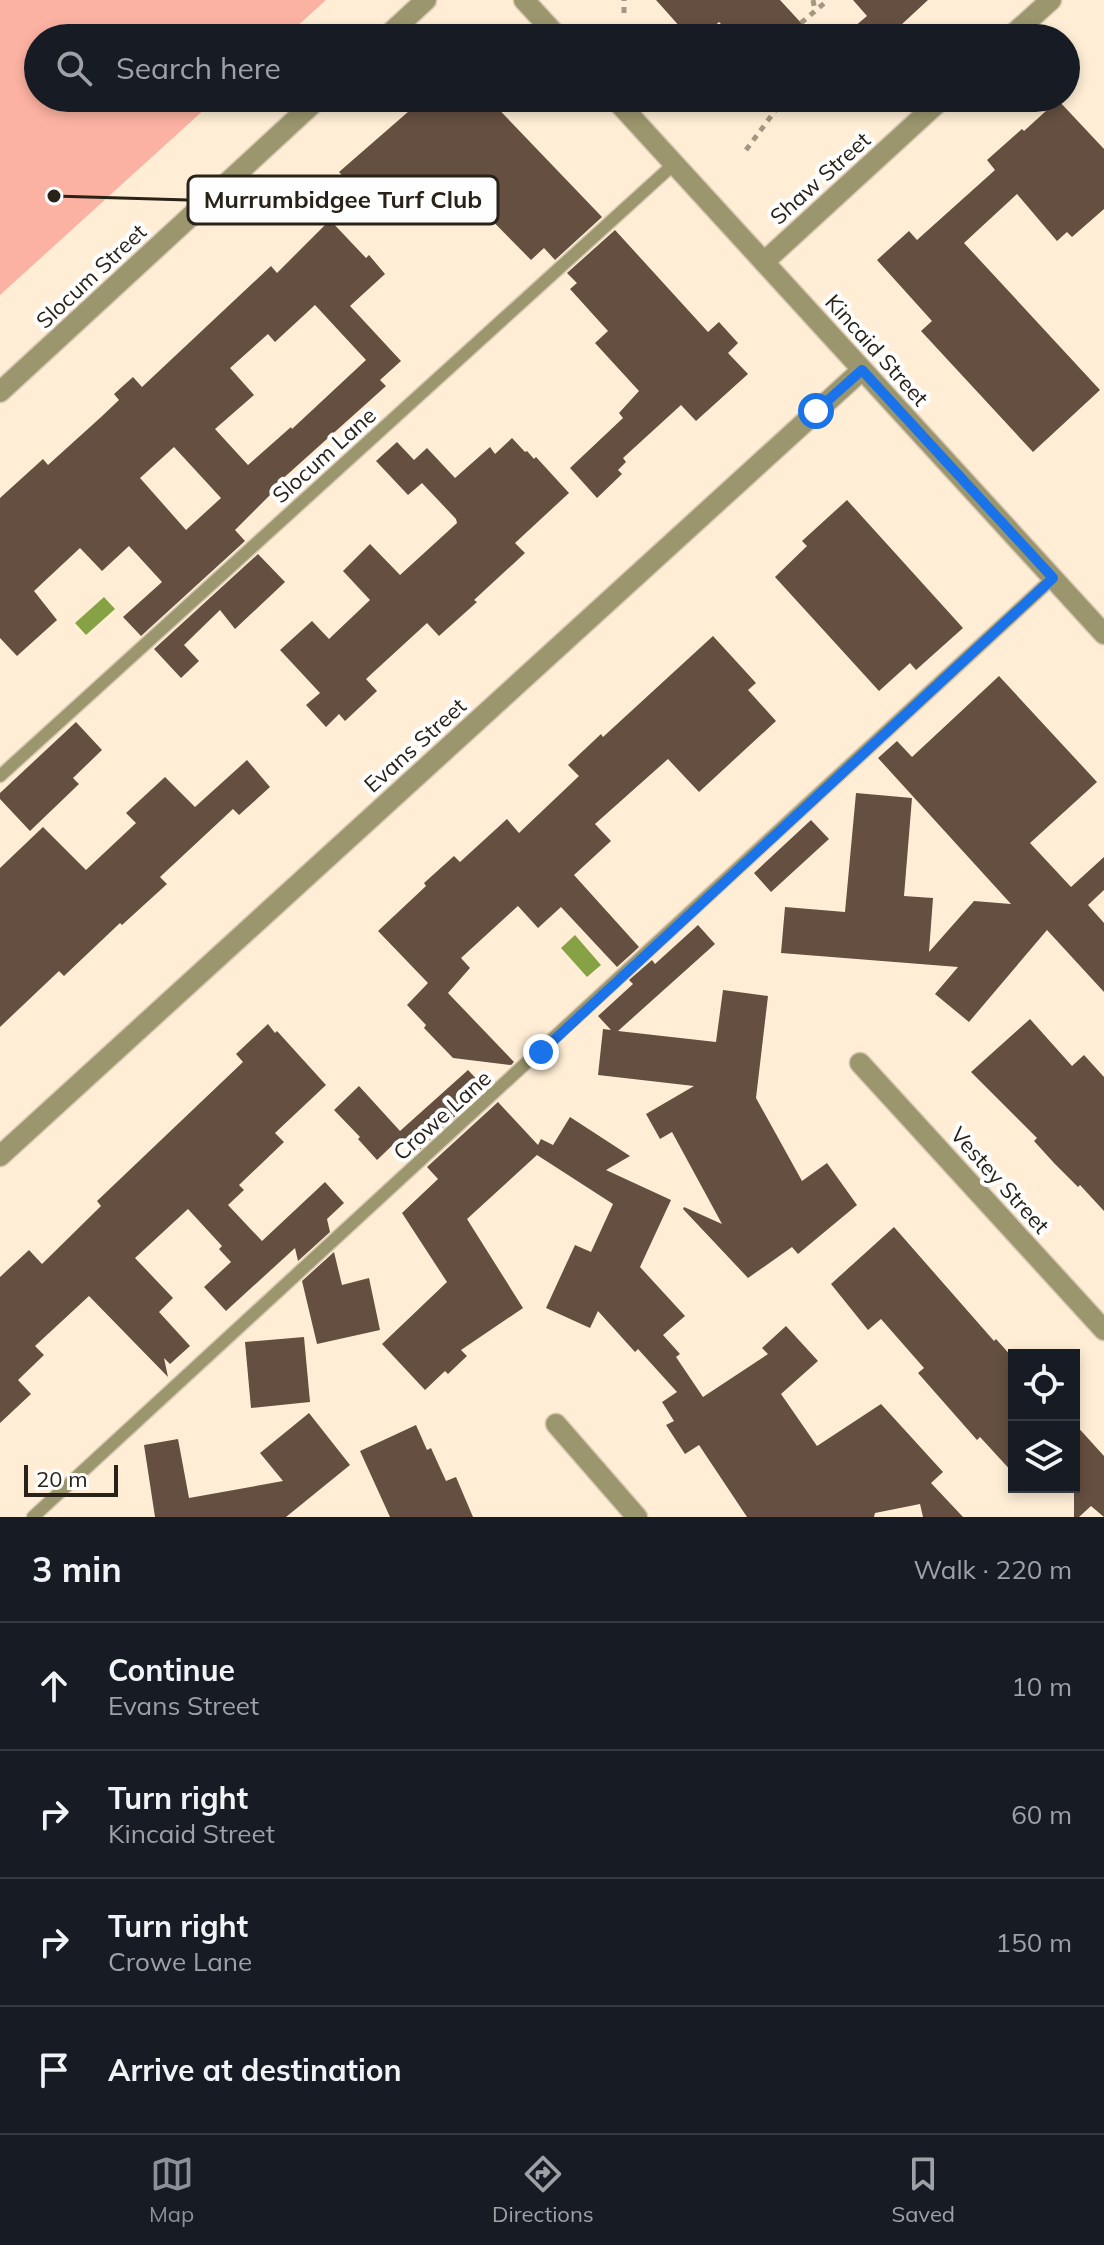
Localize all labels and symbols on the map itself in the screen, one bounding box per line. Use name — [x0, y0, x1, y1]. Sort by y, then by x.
street label: Shaw Street — [764, 125, 876, 230]
callout: Murrumbidgee Turf Club — [188, 176, 498, 224]
text: Murrumbidgee Turf Club — [204, 184, 482, 214]
street label: Slocum Street — [30, 217, 152, 334]
street label: Kincaid Street — [819, 288, 935, 412]
route start — [798, 393, 834, 429]
street label: Slocum Lane — [266, 401, 382, 509]
street label: Evans Street — [358, 692, 472, 798]
route end — [523, 1034, 559, 1070]
street label: Crowe Lane — [387, 1064, 497, 1166]
street label: Vestey Street — [945, 1121, 1056, 1240]
scale bar — [24, 1461, 118, 1497]

